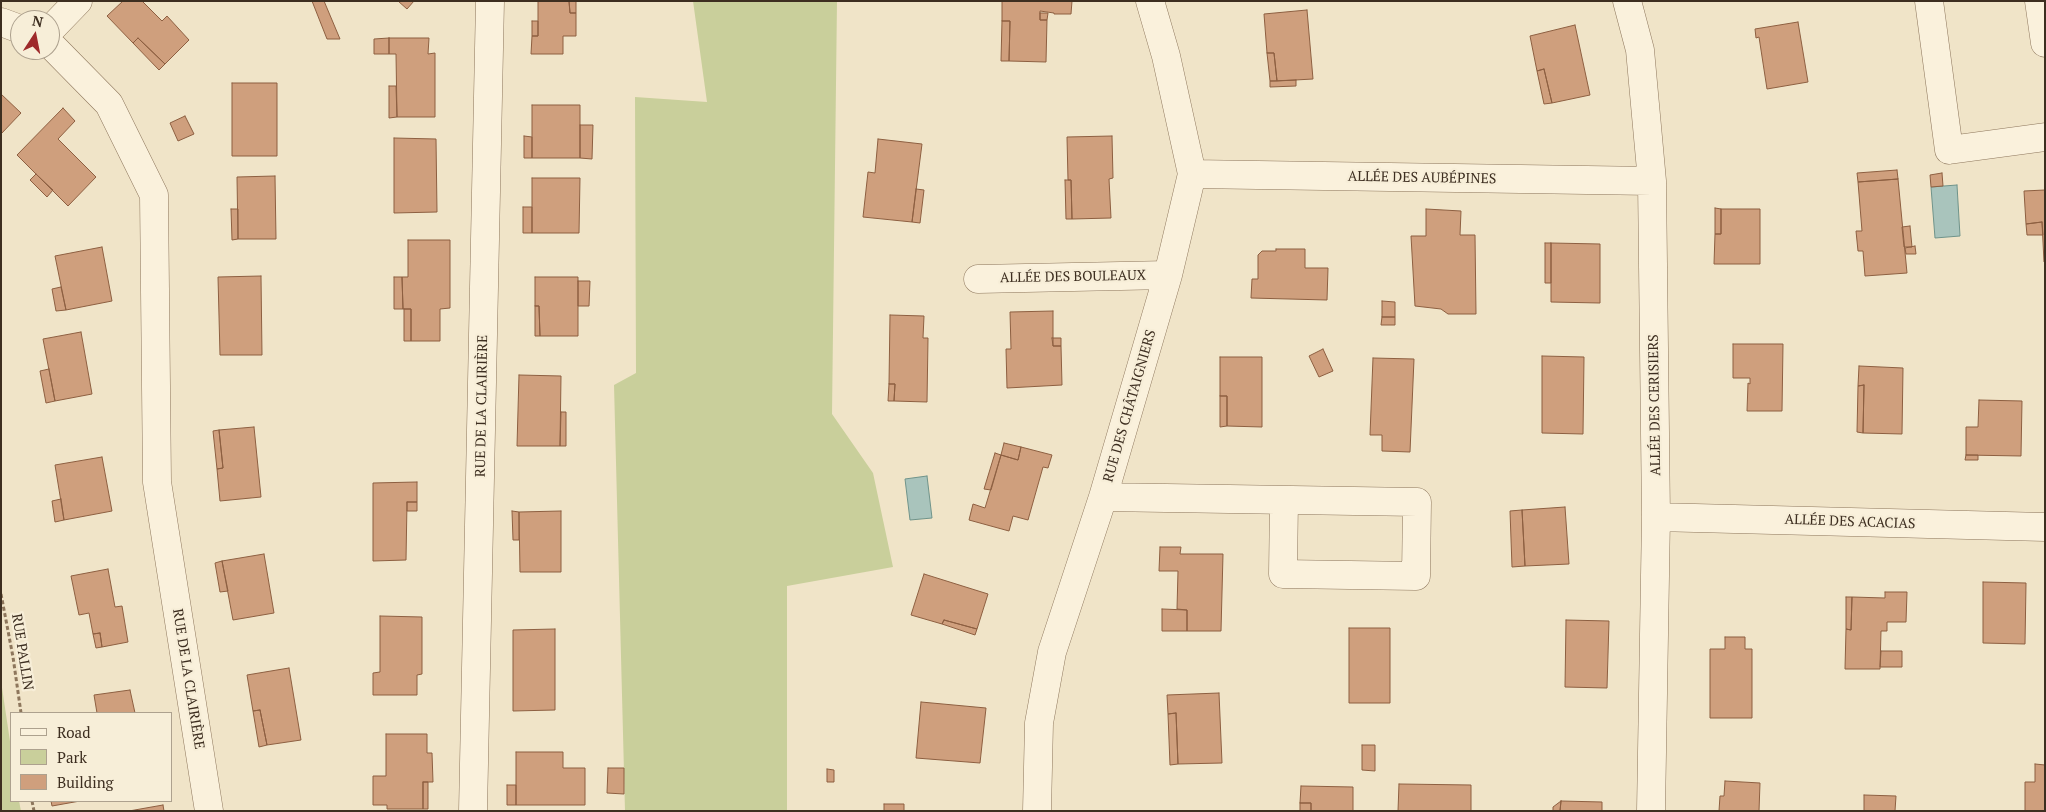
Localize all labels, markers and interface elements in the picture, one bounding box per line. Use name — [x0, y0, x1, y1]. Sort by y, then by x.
north arrow — [10, 10, 60, 60]
text: N — [31, 10, 45, 31]
street label: ALLÉE DES AUBÉPINES — [1348, 168, 1496, 188]
street label: ALLÉE DES BOULEAUX — [1000, 267, 1146, 287]
street label: RUE DES CHÂTAIGNIERS — [1100, 328, 1160, 484]
street label: ALLÉE DES CERISIERS — [1645, 334, 1665, 476]
street label: RUE DE LA CLAIRIÈRE — [472, 335, 492, 477]
street label: ALLÉE DES ACACIAS — [1784, 511, 1916, 533]
street label: RUE DE LA CLAIRIÈRE — [169, 607, 207, 751]
street label: RUE PALLIN — [8, 613, 36, 691]
legend — [10, 712, 172, 802]
text: Road — [57, 722, 90, 742]
text: Park — [57, 747, 87, 767]
text: Building — [57, 772, 114, 792]

